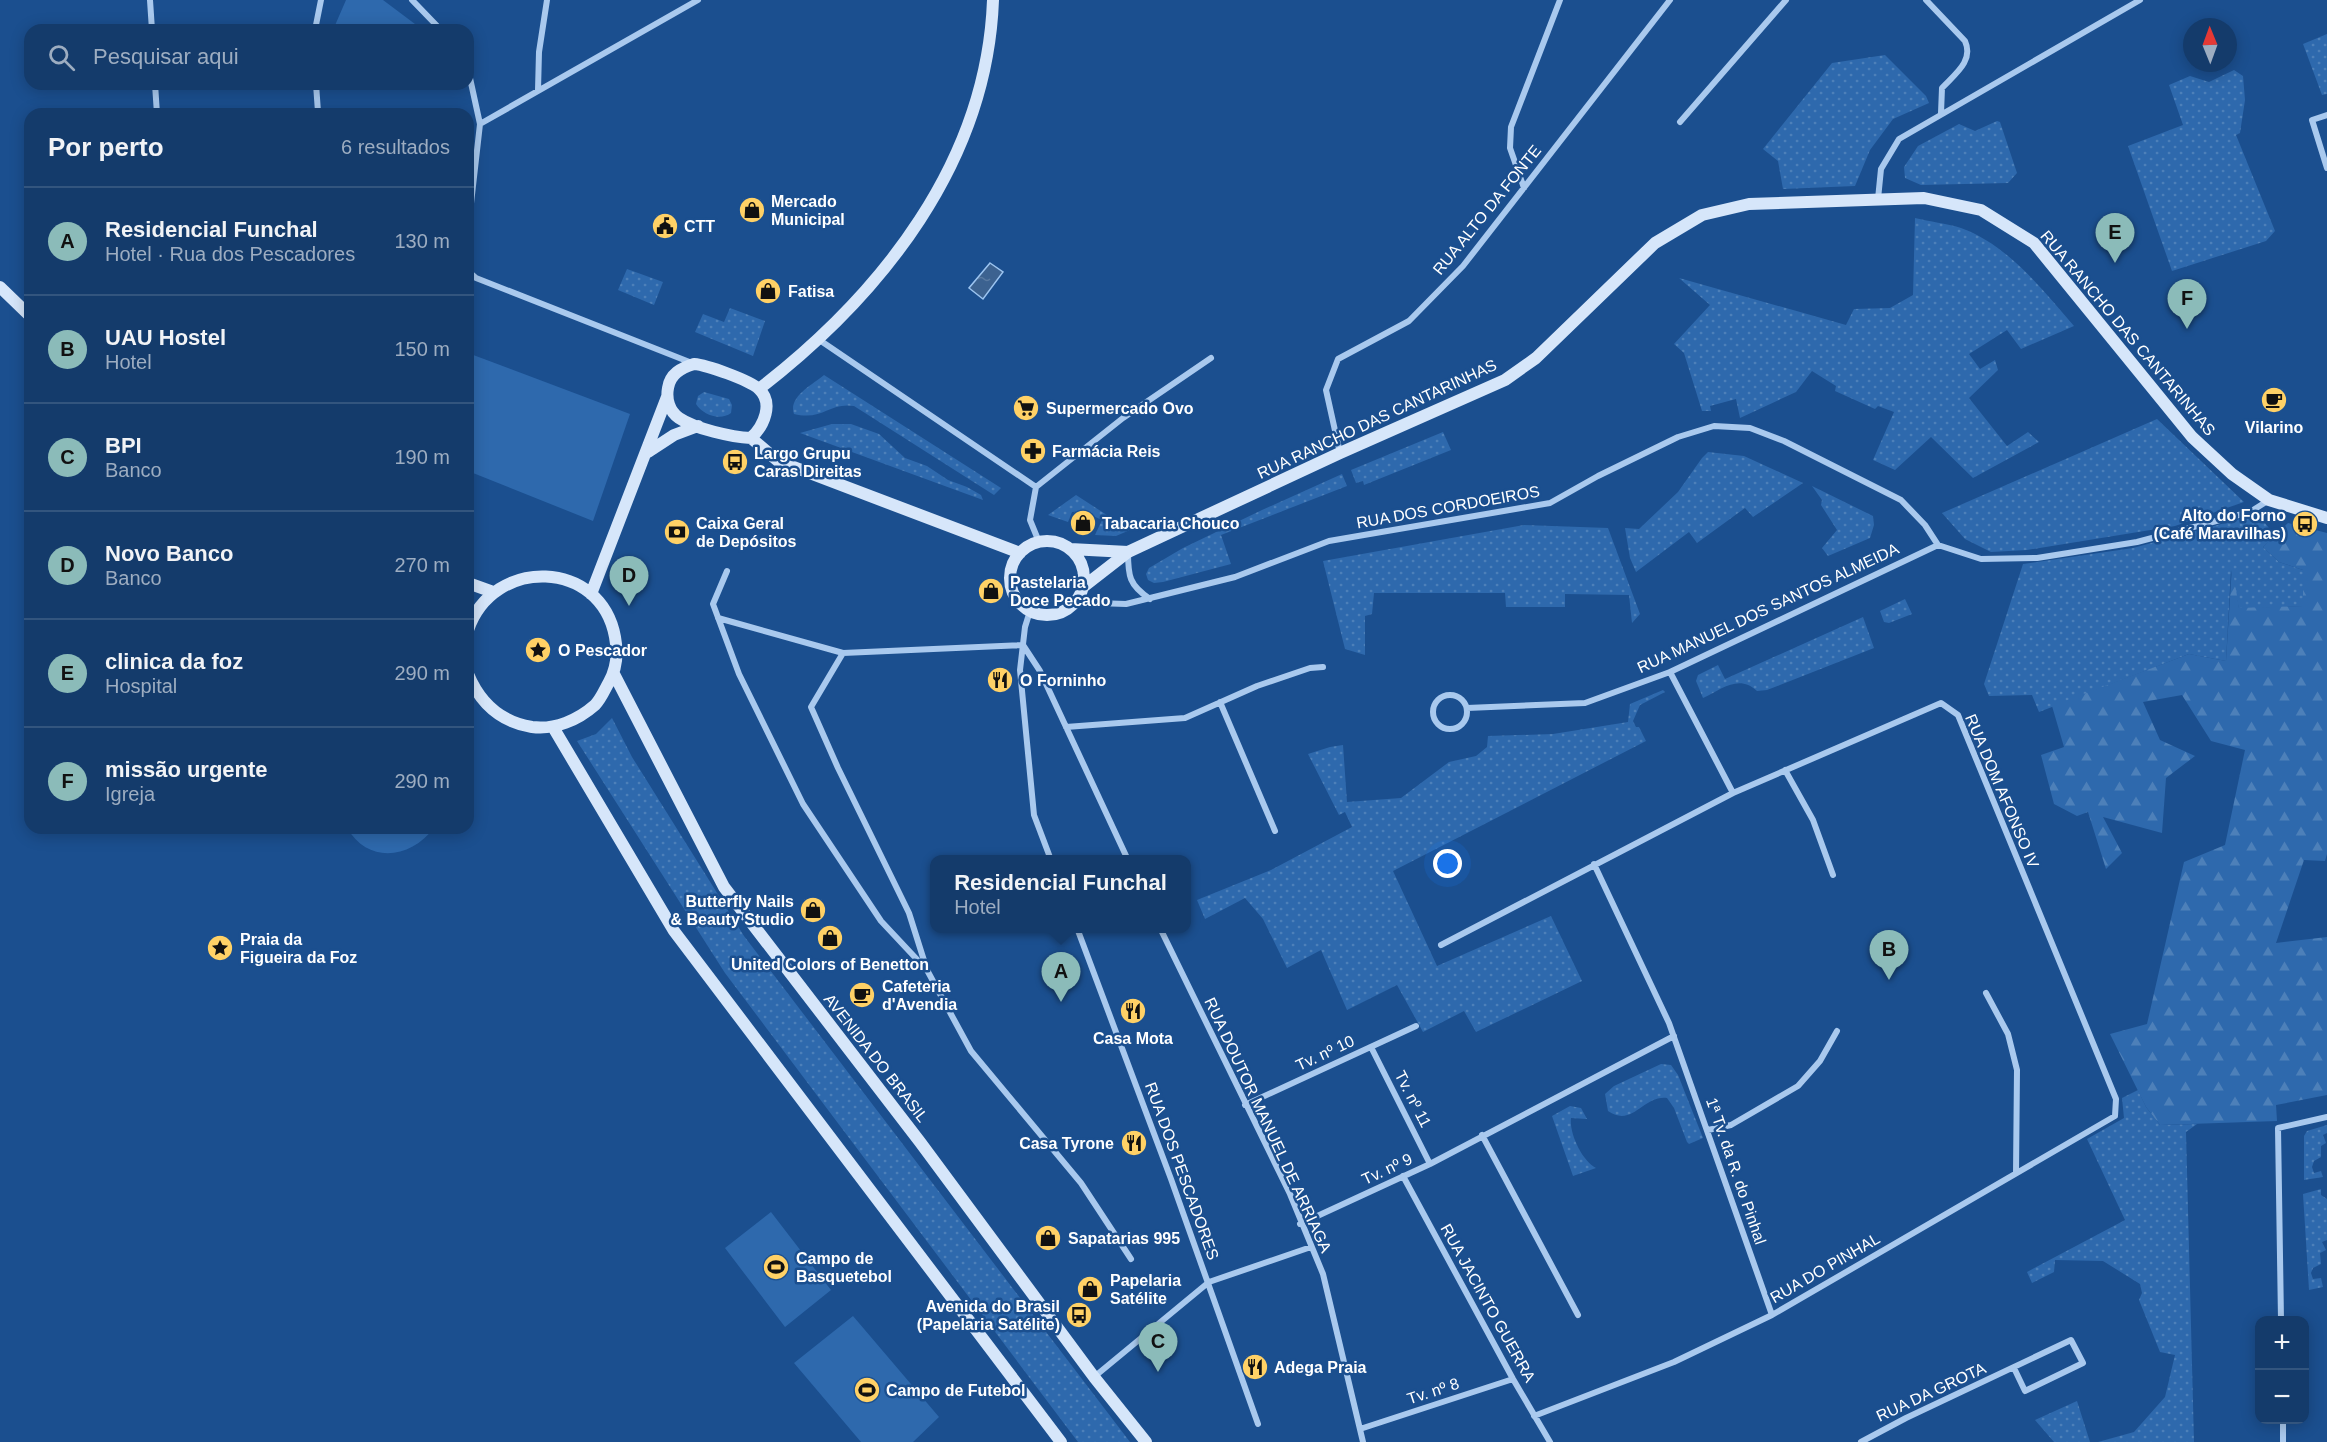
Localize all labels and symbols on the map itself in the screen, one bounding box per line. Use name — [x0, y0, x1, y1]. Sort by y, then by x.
north arrow — [2183, 18, 2237, 72]
street label: RUA ALTO DA FONTE — [1430, 142, 1544, 278]
place label: Mercado Municipal — [771, 193, 845, 228]
shop icon: Mercado Municipal — [737, 195, 767, 225]
public building icon: CTT — [650, 211, 680, 241]
pin: E — [2096, 214, 2134, 263]
place label: CTT — [684, 218, 715, 235]
street label: RUA RANCHO DAS CANTARINHAS — [2037, 227, 2219, 439]
shop icon: Fatisa — [753, 276, 783, 306]
pin: F — [2168, 280, 2206, 329]
place label: Fatisa — [788, 283, 834, 300]
street label: RUA RANCHO DAS CANTARINHAS — [1255, 356, 1499, 482]
cafe icon: Vilarino — [2259, 385, 2289, 415]
supermarket icon: Supermercado Ovo — [1011, 393, 1041, 423]
place label: Supermercado Ovo — [1046, 400, 1194, 417]
place label: Vilarino — [2245, 419, 2303, 436]
pharmacy icon: Farmácia Reis — [1018, 436, 1048, 466]
place label: Farmácia Reis — [1052, 443, 1161, 460]
place label: Largo Grupu Caras Direitas — [754, 445, 862, 480]
bus stop icon: Largo Grupu Caras Direitas — [720, 447, 750, 477]
street label: RUA DOS CORDOEIROS — [1355, 482, 1541, 532]
place label: Alto do Forno (Café Maravilhas) — [2154, 507, 2286, 542]
shop icon: Tabacaria Chouco — [1068, 508, 1098, 538]
bus stop icon: Alto do Forno (Café Maravilhas) — [2290, 509, 2320, 539]
place label: Caixa Geral de Depósitos — [696, 515, 797, 550]
place label: Tabacaria Chouco — [1102, 515, 1240, 532]
bank icon: Caixa Geral de Depósitos — [662, 517, 692, 547]
street label: RUA MANUEL DOS SANTOS ALMEIDA — [1635, 540, 1902, 676]
pin: D — [610, 556, 648, 606]
place label: Pastelaria Doce Pecado — [1010, 574, 1111, 609]
shop icon: Pastelaria Doce Pecado — [976, 576, 1006, 606]
place icon: O Pescador — [523, 635, 553, 665]
place label: O Pescador — [558, 642, 647, 659]
restaurant icon: O Forninho — [985, 665, 1015, 695]
place label: O Forninho — [1020, 672, 1106, 689]
street label: RUA DOM AFONSO IV — [1962, 712, 2042, 871]
your location — [1433, 849, 1462, 878]
place label: Butterfly Nails & Beauty Studio — [670, 893, 794, 928]
shop icon: Butterfly Nails & Beauty Studio — [798, 895, 828, 925]
shop icon: United Colors of Benetton — [815, 923, 845, 953]
pin: B — [1870, 930, 1908, 980]
place label: Praia da Figueira da Foz — [240, 931, 357, 966]
place icon: Praia da Figueira da Foz — [205, 933, 235, 963]
pin: A — [1042, 952, 1080, 1002]
place label: United Colors of Benetton — [731, 956, 929, 973]
place label: Cafeteria d'Avendia — [882, 978, 957, 1013]
cafe icon: Cafeteria d'Avendia — [847, 980, 877, 1010]
street label: AVENIDA DO BRASIL — [821, 991, 931, 1126]
street label: RUA DOUTOR MANUEL DE ARRIAGA — [1201, 995, 1335, 1255]
restaurant icon: Casa Mota — [1118, 996, 1148, 1026]
place label: Casa Mota — [1093, 1030, 1173, 1047]
street label: Tv. nº 10 — [1293, 1032, 1357, 1074]
street label: Tv. nº 11 — [1392, 1068, 1435, 1130]
street label: RUA DOS PESCADORES — [1142, 1080, 1222, 1262]
street label: 1ª Tv. da R. do Pinhal — [1703, 1095, 1769, 1247]
restaurant icon: Casa Tyrone — [1119, 1128, 1149, 1158]
place label: Casa Tyrone — [1019, 1135, 1114, 1152]
street label: Tv. nº 9 — [1359, 1150, 1415, 1188]
street label: RUA JACINTO GUERRA — [1437, 1221, 1539, 1385]
shop icon: Sapatarias 995 — [1033, 1223, 1063, 1253]
place label: Sapatarias 995 — [1068, 1230, 1180, 1247]
street label: RUA DO PINHAL — [1767, 1230, 1883, 1306]
place label: Campo de Basquetebol — [796, 1250, 892, 1285]
sports icon: Campo de Basquetebol — [761, 1252, 791, 1282]
place label: Papelaria Satélite — [1110, 1272, 1181, 1307]
shop icon: Papelaria Satélite — [1075, 1274, 1105, 1304]
place label: Avenida do Brasil (Papelaria Satélite) — [917, 1298, 1060, 1333]
bus stop icon: Avenida do Brasil (Papelaria Satélite) — [1064, 1300, 1094, 1330]
pin: C — [1138, 1322, 1178, 1372]
restaurant icon: Adega Praia — [1240, 1352, 1270, 1382]
place label: Adega Praia — [1274, 1359, 1367, 1376]
street label: RUA DA GROTA — [1874, 1359, 1989, 1425]
sports icon: Campo de Futebol — [852, 1375, 882, 1405]
street label: Tv. nº 8 — [1405, 1375, 1461, 1407]
place label: Campo de Futebol — [886, 1382, 1026, 1399]

